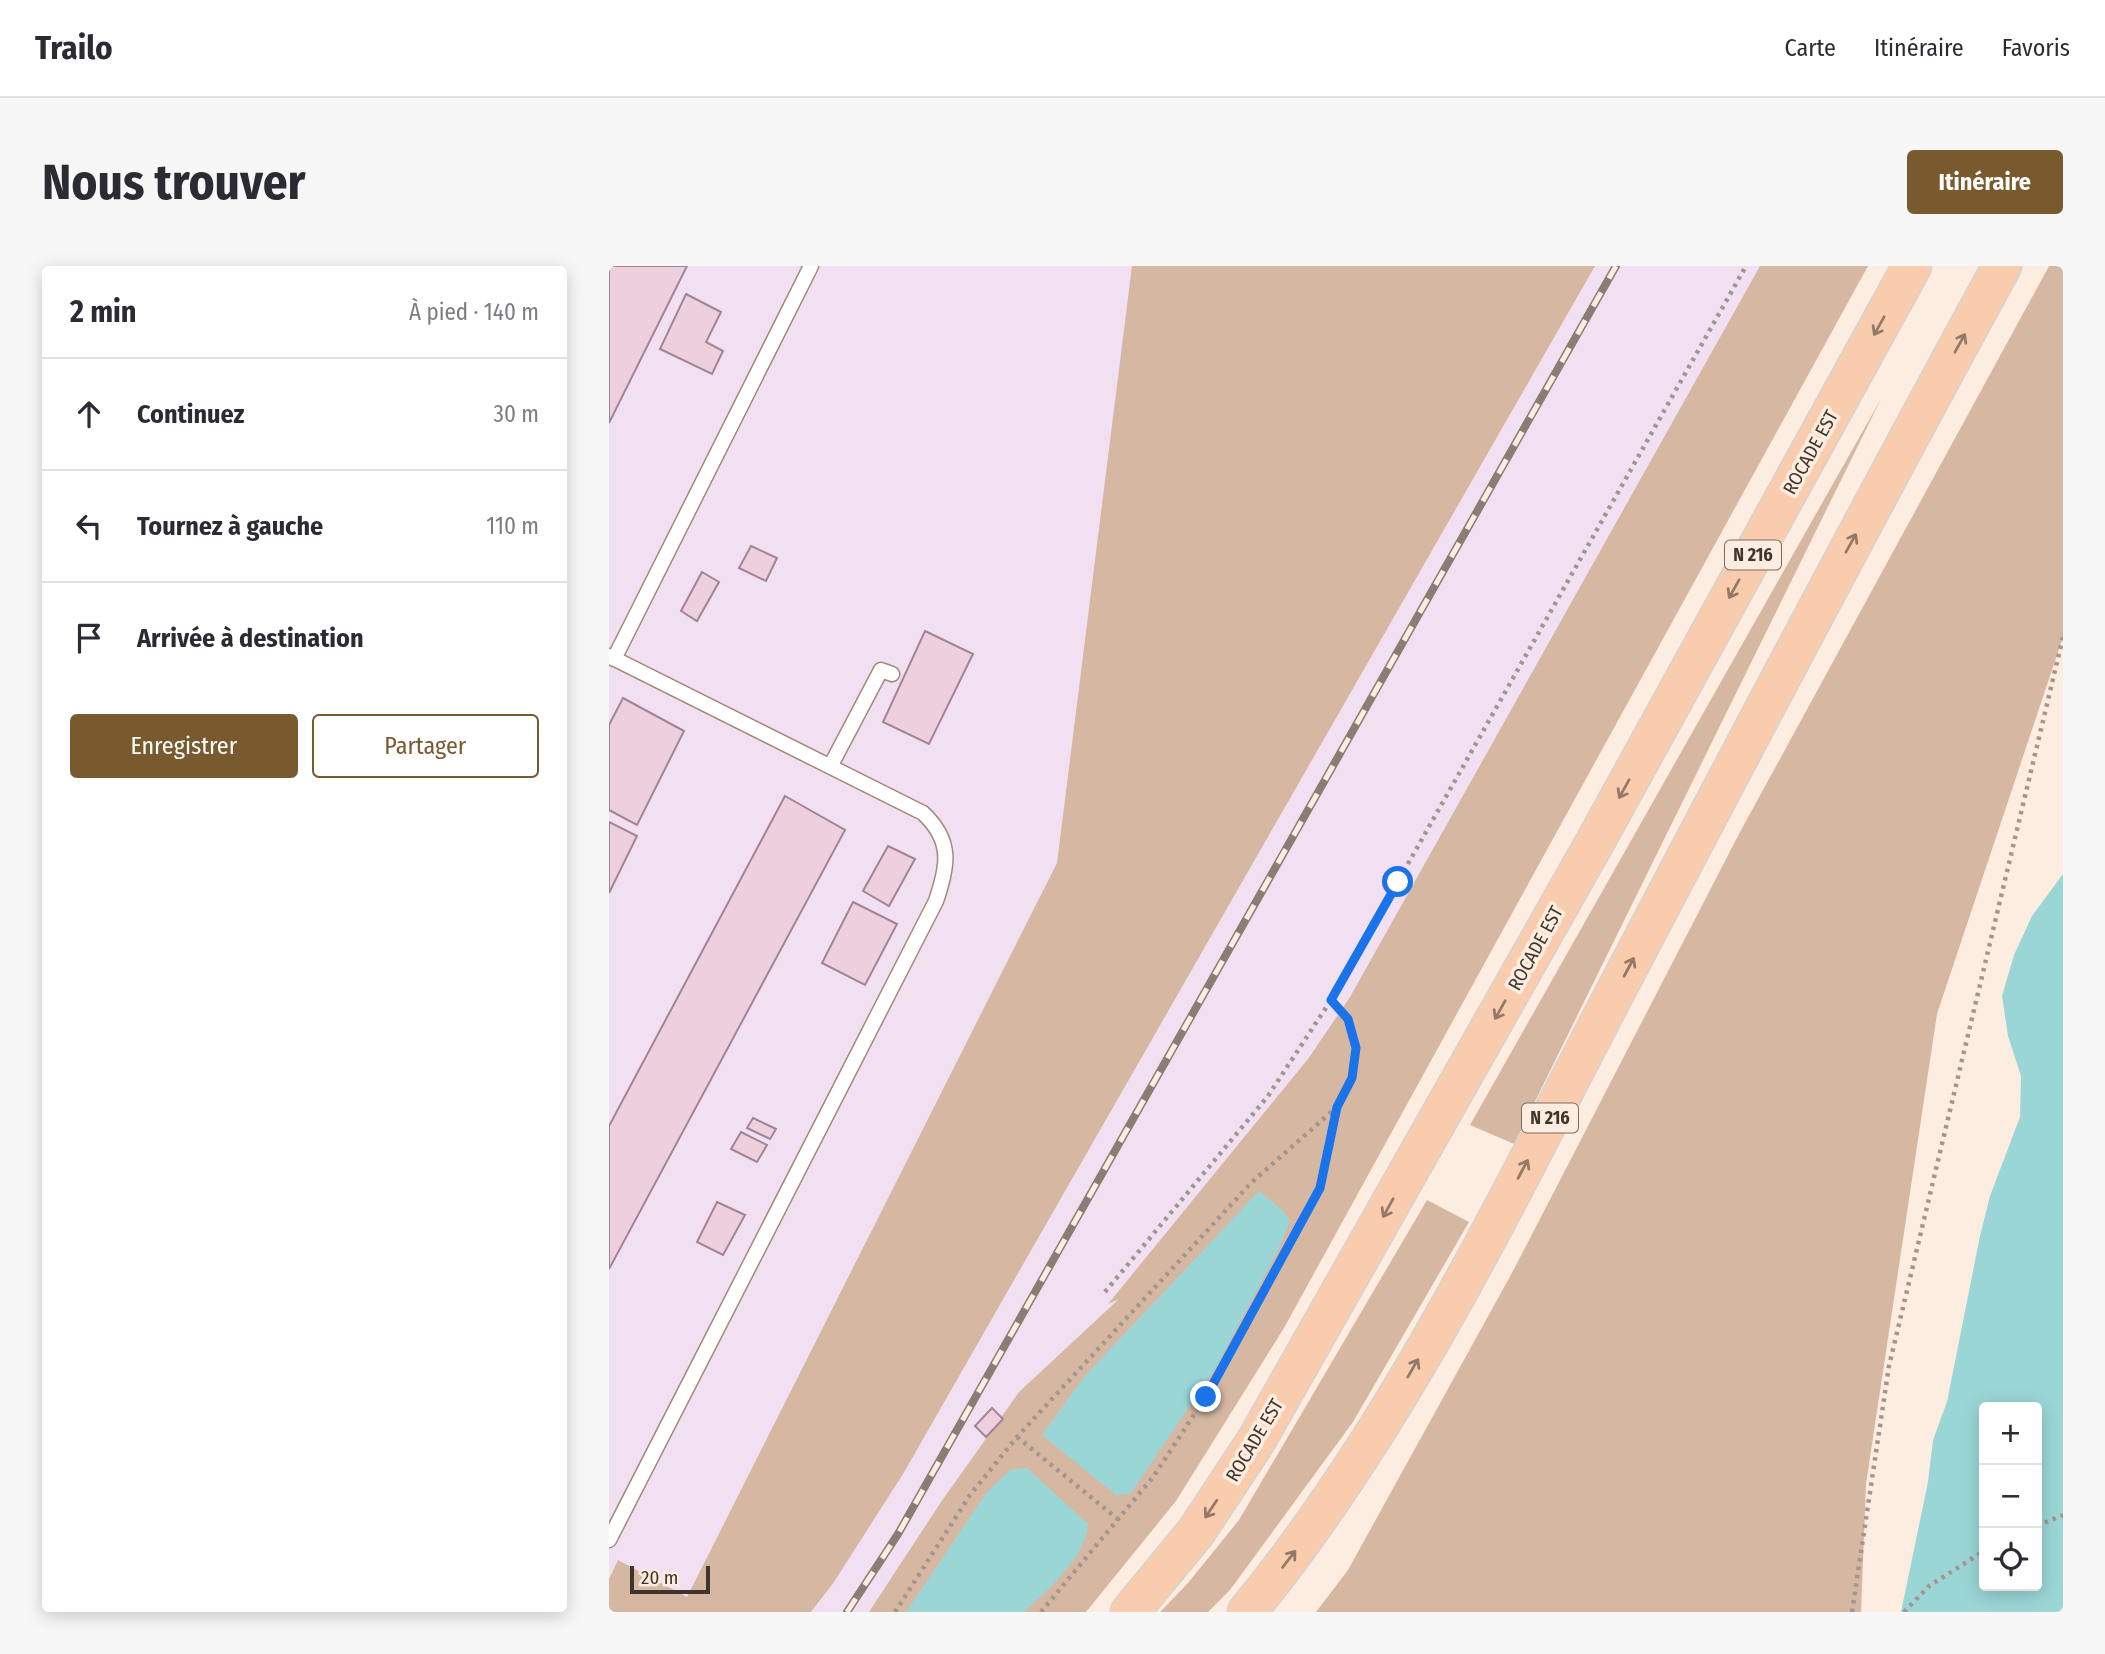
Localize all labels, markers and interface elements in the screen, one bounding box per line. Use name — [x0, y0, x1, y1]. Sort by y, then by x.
text: Trailo — [35, 28, 113, 68]
text: Carte — [1785, 34, 1836, 62]
text: Itinéraire — [1874, 34, 1964, 62]
text: Favoris — [2002, 34, 2070, 62]
button: Itinéraire — [1907, 150, 2063, 214]
text: Nous trouver — [42, 153, 305, 212]
text: 2 min — [70, 294, 137, 330]
text: À pied · 140 m — [409, 298, 539, 326]
one-way arrow — [1872, 315, 1885, 336]
one-way arrow — [1954, 333, 1967, 354]
icon: ahead — [70, 395, 108, 433]
text: Continuez — [137, 399, 244, 430]
text: 30 m — [494, 400, 539, 428]
street label: ROCADE EST — [1778, 406, 1843, 498]
icon: left — [70, 507, 108, 545]
text: Tournez à gauche — [137, 511, 323, 542]
text: 110 m — [486, 512, 539, 540]
one-way arrow — [1845, 533, 1858, 554]
road number: N 216 — [1725, 540, 1781, 570]
one-way arrow — [1727, 579, 1741, 599]
icon: arrive — [70, 619, 108, 657]
text: Arrivée à destination — [137, 623, 364, 654]
button: Enregistrer — [70, 714, 298, 778]
button: Partager — [312, 714, 539, 778]
one-way arrow — [1617, 778, 1631, 798]
route start — [1382, 866, 1413, 897]
street label: ROCADE EST — [1503, 902, 1568, 994]
one-way arrow — [1623, 957, 1636, 978]
one-way arrow — [1493, 999, 1507, 1019]
road number: N 216 — [1522, 1104, 1578, 1132]
one-way arrow — [1516, 1159, 1530, 1179]
one-way arrow — [1381, 1197, 1394, 1218]
one-way arrow — [1407, 1358, 1421, 1378]
route end — [1190, 1381, 1221, 1412]
street label: ROCADE EST — [1221, 1394, 1288, 1486]
map controls — [1979, 1402, 2042, 1591]
button: + — [1979, 1402, 2042, 1465]
button: − — [1979, 1465, 2042, 1528]
one-way arrow — [1204, 1499, 1218, 1519]
button: locate — [1979, 1528, 2042, 1591]
one-way arrow — [1282, 1550, 1297, 1568]
scale bar — [630, 1563, 711, 1595]
text: 20 m — [641, 1566, 678, 1589]

